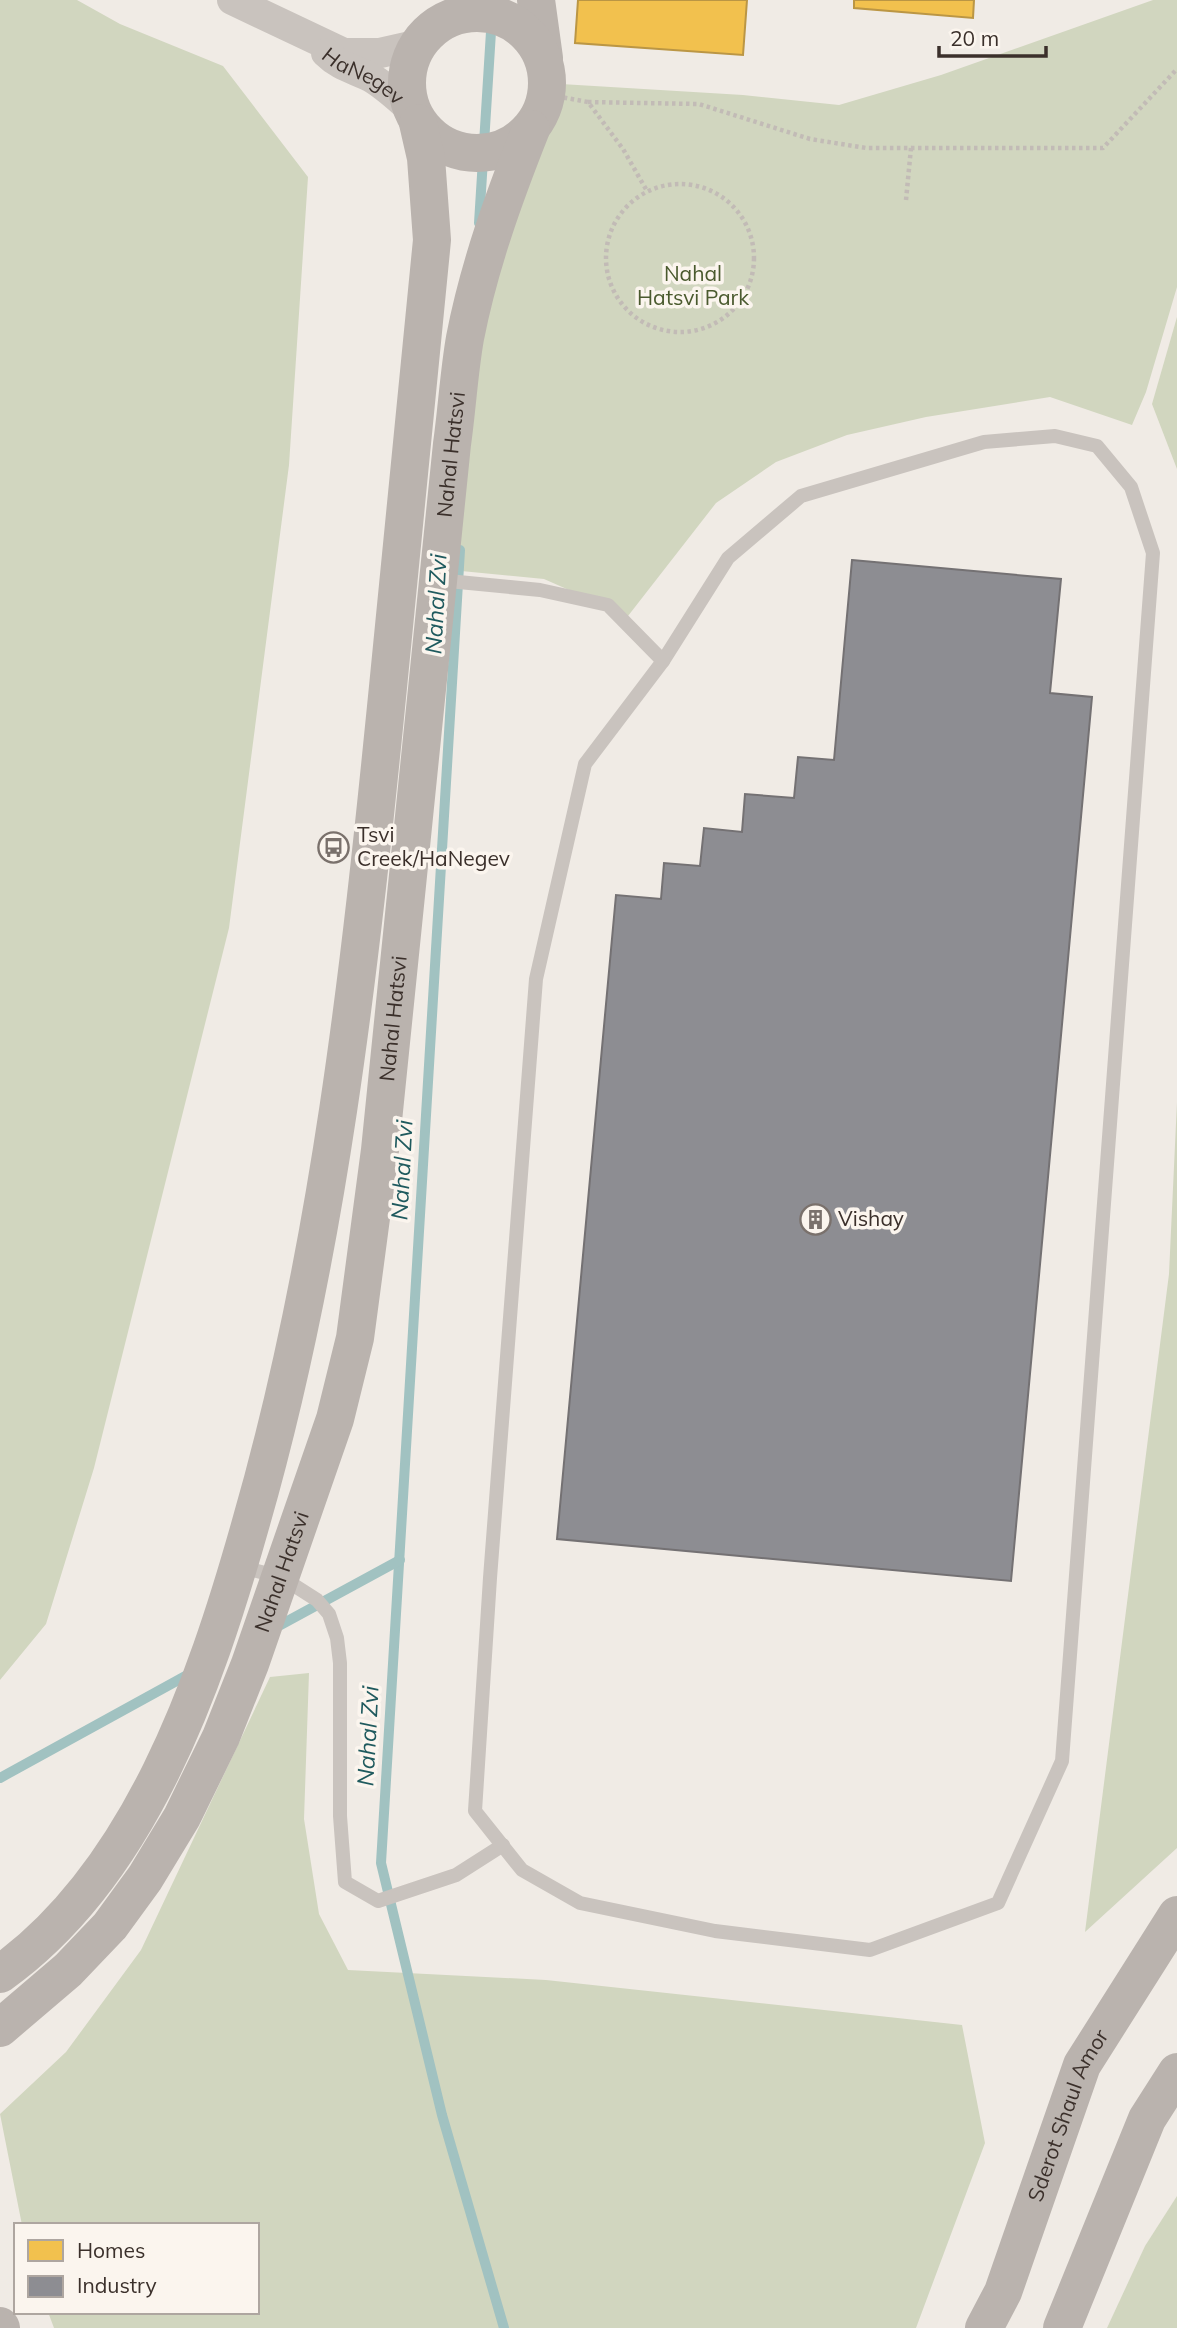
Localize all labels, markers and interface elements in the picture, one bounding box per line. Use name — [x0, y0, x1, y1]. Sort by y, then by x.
scale bar — [939, 14, 1046, 58]
text: 20 m — [950, 25, 999, 51]
street label: HaNegev — [317, 41, 410, 110]
park label: Nahal Hatsvi Park — [637, 260, 749, 310]
street label: Nahal Hatsvi — [431, 390, 470, 518]
water label: Nahal Zvi — [418, 553, 453, 655]
place label: Tsvi Creek/HaNegev — [357, 821, 510, 871]
bus stop icon: Tsvi Creek/HaNegev — [317, 830, 351, 864]
street label: Nahal Hatsvi — [373, 954, 412, 1083]
water label: Nahal Zvi — [384, 1119, 419, 1221]
building icon: Vishay — [798, 1202, 832, 1236]
place label: Vishay — [838, 1205, 904, 1231]
street label: Nahal Hatsvi — [248, 1508, 314, 1635]
water label: Nahal Zvi — [350, 1685, 385, 1787]
street label: Sderot Shaul Amor — [1022, 2024, 1114, 2205]
legend — [14, 2223, 259, 2314]
text: Homes — [77, 2237, 145, 2263]
text: Industry — [77, 2272, 157, 2298]

